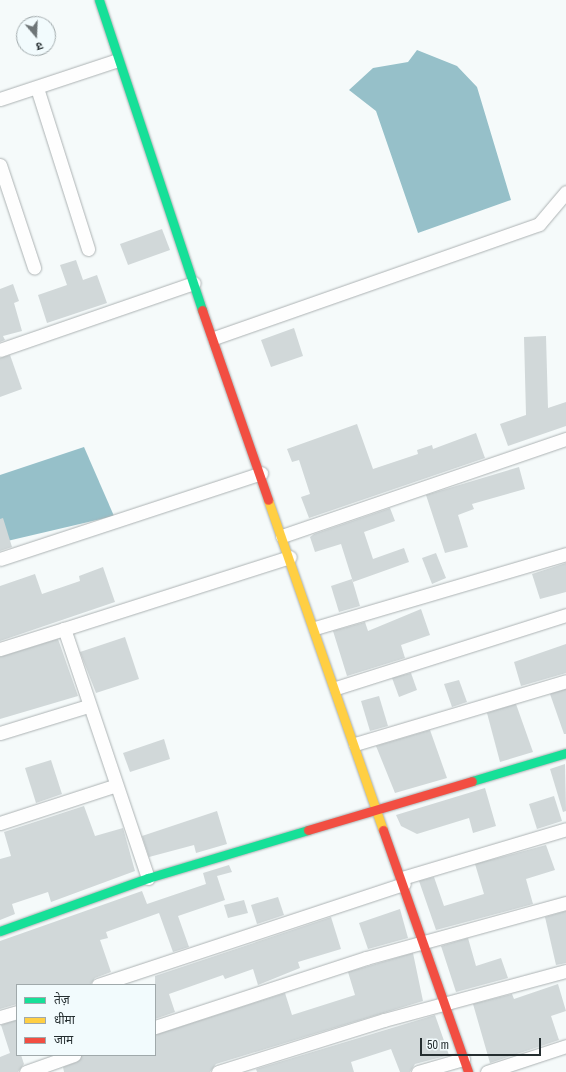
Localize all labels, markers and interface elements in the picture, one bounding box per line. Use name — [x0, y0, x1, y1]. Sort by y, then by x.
north arrow — [16, 16, 56, 56]
text: उ — [34, 39, 45, 54]
legend — [16, 984, 156, 1056]
text: तेज़ — [54, 992, 70, 1008]
text: धीमा — [54, 1012, 75, 1028]
scale bar — [422, 1030, 543, 1056]
text: जाम — [54, 1032, 73, 1048]
text: 50 m — [427, 1037, 449, 1053]

